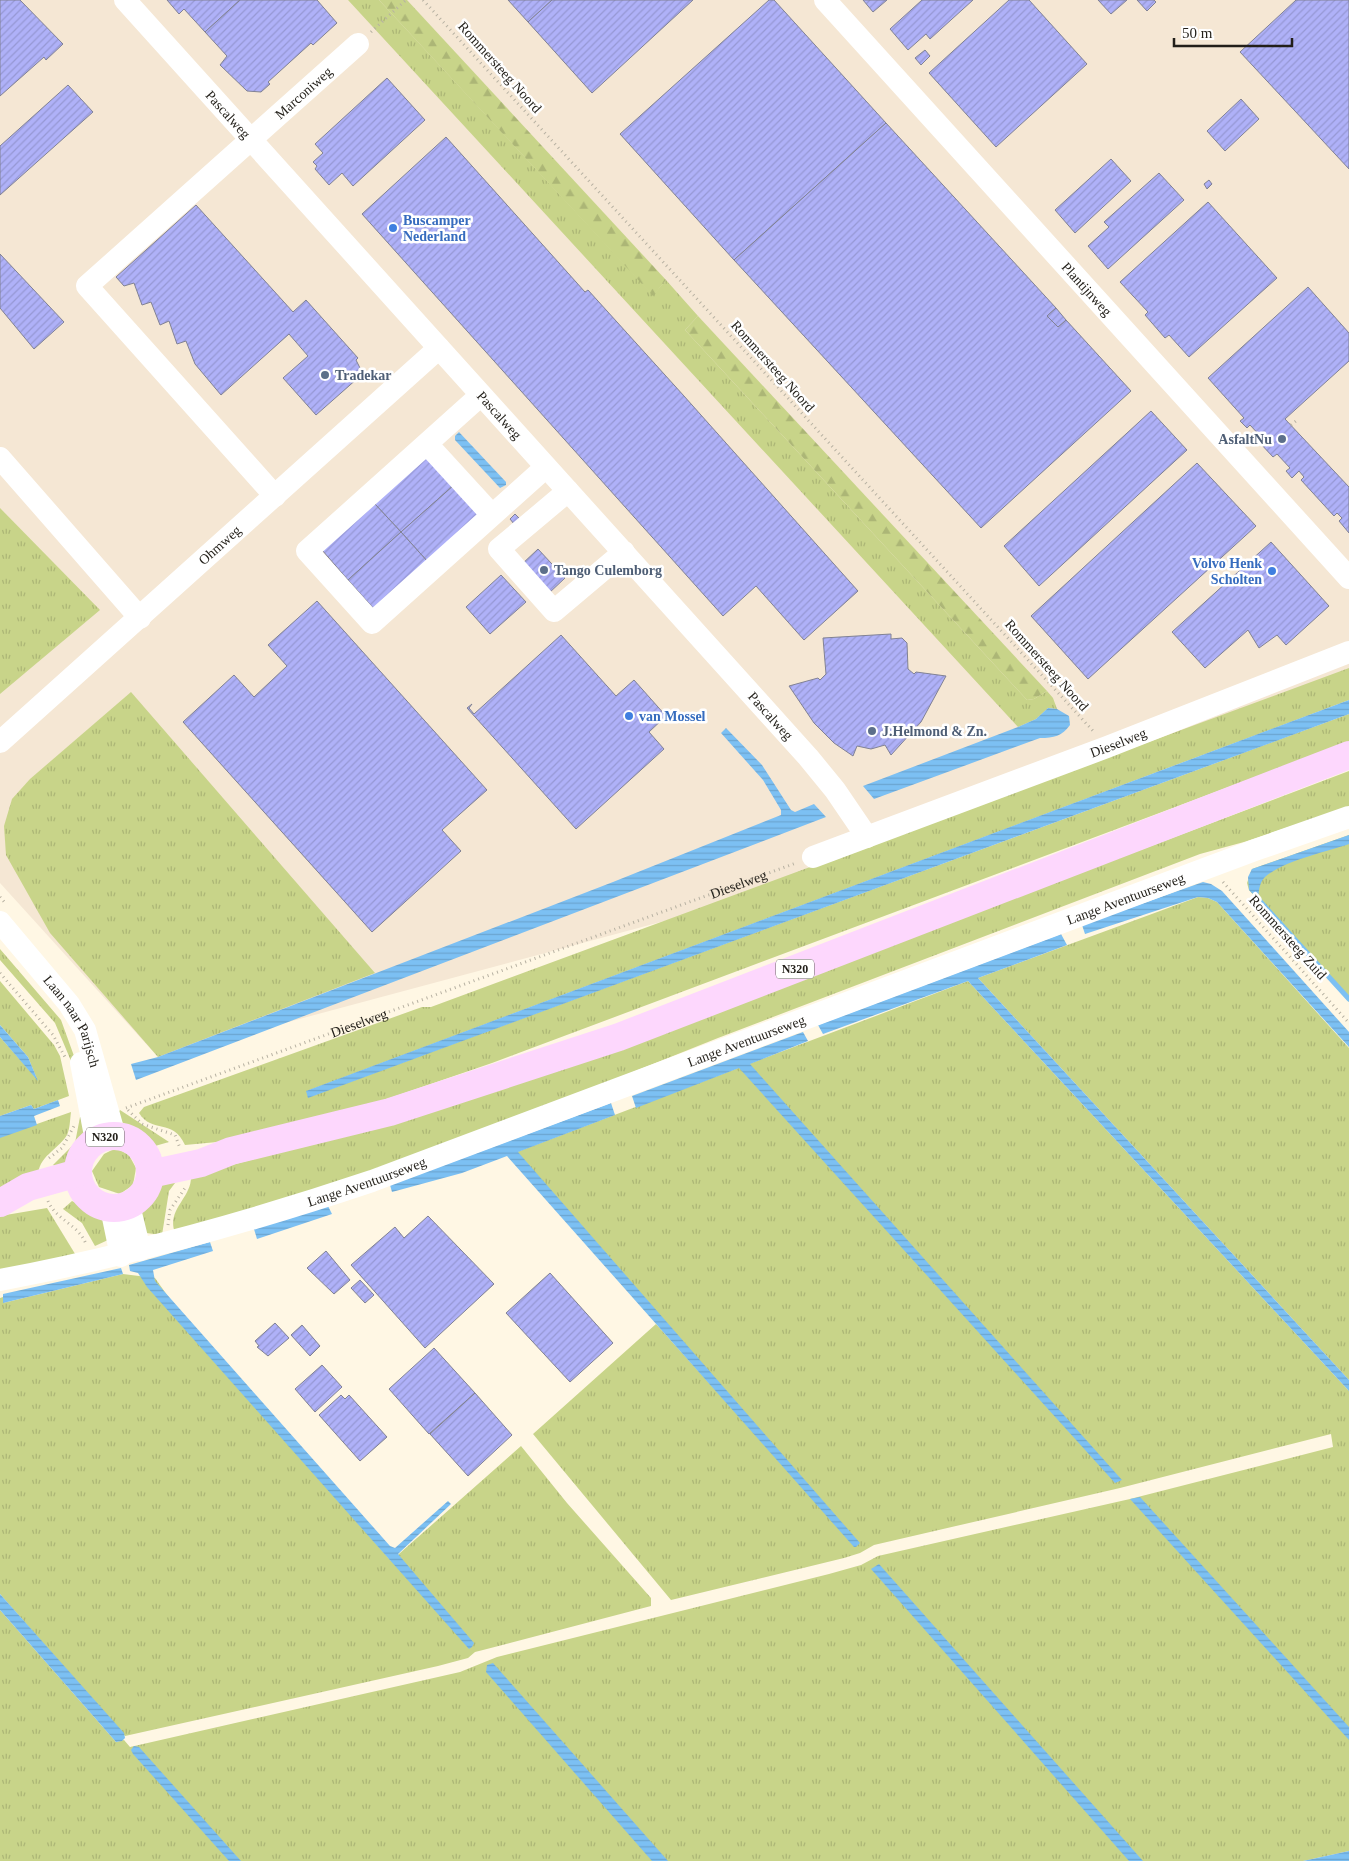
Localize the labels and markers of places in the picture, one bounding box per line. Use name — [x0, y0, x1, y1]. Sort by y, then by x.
place label: Buscamper Nederland — [403, 213, 471, 244]
marker: Buscamper Nederland — [387, 222, 399, 234]
place label: Tradekar — [335, 368, 392, 383]
marker: Tradekar — [319, 369, 331, 381]
place label: AsfaltNu — [1218, 432, 1272, 447]
marker: AsfaltNu — [1276, 433, 1288, 445]
place label: Volvo Henk Scholten — [1192, 556, 1262, 587]
place label: Tango Culemborg — [554, 563, 662, 578]
marker: Tango Culemborg — [538, 564, 550, 576]
marker: Volvo Henk Scholten — [1266, 565, 1278, 577]
place label: van Mossel — [639, 709, 706, 724]
marker: van Mossel — [623, 710, 635, 722]
place label: J.Helmond & Zn. — [882, 724, 987, 739]
marker: J.Helmond & Zn. — [866, 725, 878, 737]

